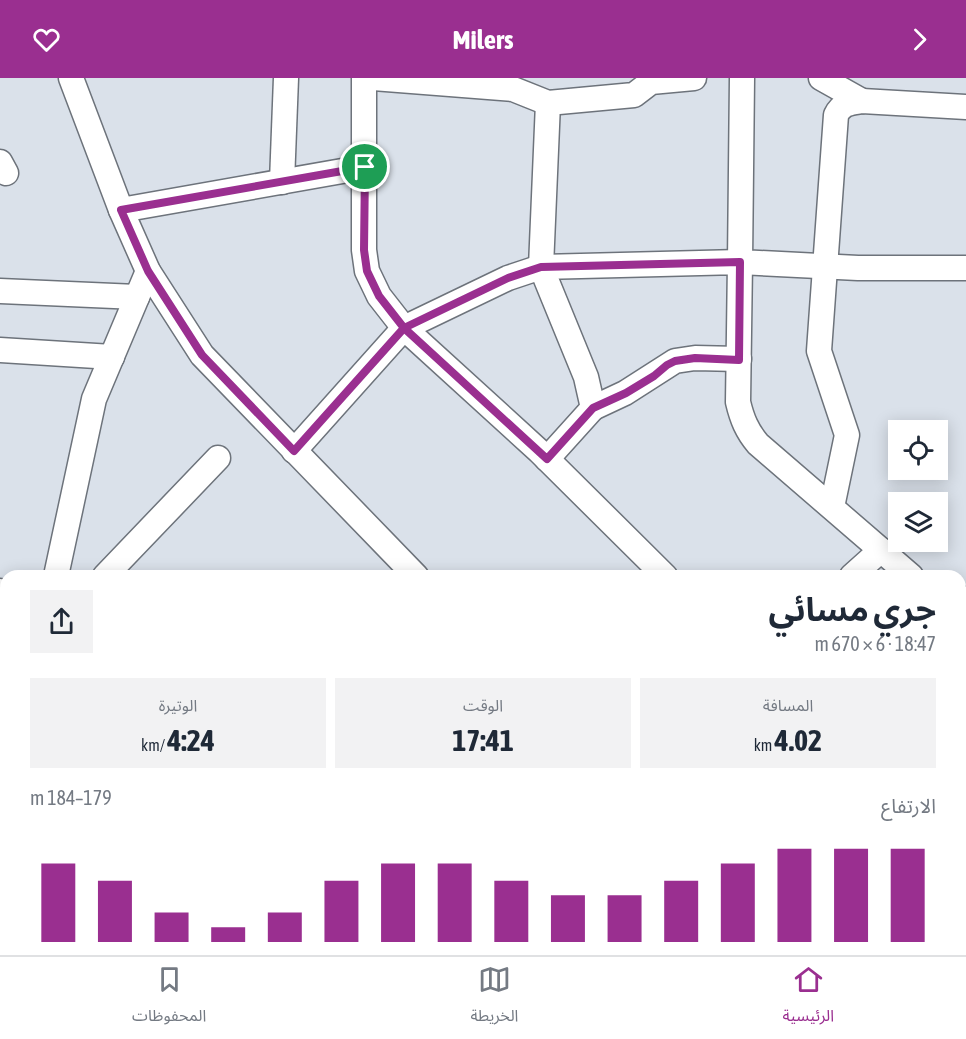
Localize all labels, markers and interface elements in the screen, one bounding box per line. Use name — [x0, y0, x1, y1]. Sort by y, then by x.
icon: heart — [30, 23, 63, 56]
icon: forward — [903, 23, 936, 56]
text: Milers — [453, 24, 513, 55]
pin — [339, 141, 390, 192]
icon: arrive — [348, 150, 381, 183]
map controls — [888, 420, 948, 552]
button: locate — [888, 420, 948, 480]
button: layers — [888, 492, 948, 552]
button: share — [30, 590, 93, 653]
text: جري مسائي — [769, 590, 936, 628]
text: 18:47 · 6 × 670 m — [814, 632, 936, 655]
text: الوتيرة — [159, 696, 197, 714]
text: الوقت — [463, 696, 503, 714]
text: المسافة — [763, 696, 813, 714]
text: 4:24 — [167, 723, 215, 757]
text: 17:41 — [452, 723, 514, 757]
text: 4.02 — [775, 723, 822, 757]
text: /km — [141, 736, 167, 754]
text: km — [754, 736, 775, 754]
text: 179–184 m — [30, 786, 112, 809]
text: الارتفاع — [881, 794, 936, 817]
tab: المحفوظات — [132, 963, 206, 1033]
tab: الخريطة — [470, 963, 518, 1033]
tab: الرئيسية — [783, 963, 834, 1033]

